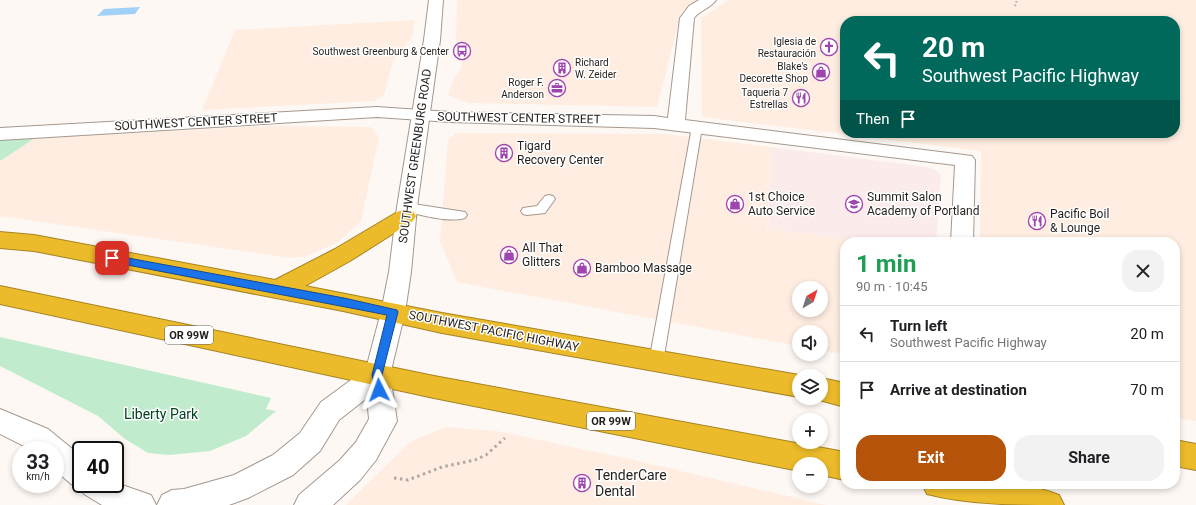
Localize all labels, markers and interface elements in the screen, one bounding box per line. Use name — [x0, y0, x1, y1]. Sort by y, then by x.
text: 20 m — [922, 31, 985, 64]
icon: left — [856, 32, 908, 84]
place label: Iglesia de Restauración — [758, 36, 816, 59]
church icon: Iglesia de Restauración — [819, 37, 839, 57]
bus stop icon: Southwest Greenburg & Center — [452, 41, 472, 61]
place label: Southwest Greenburg & Center — [313, 46, 450, 57]
place label: Richard W. Zeider — [575, 57, 617, 80]
building icon: Richard W. Zeider — [552, 58, 572, 78]
place label: Blake's Decorette Shop — [740, 61, 808, 84]
shop icon: Blake's Decorette Shop — [811, 62, 831, 82]
text: Southwest Pacific Highway — [922, 65, 1139, 86]
street label: SOUTHWEST GREENBURG ROAD — [396, 68, 434, 244]
place label: Roger F. Anderson — [501, 77, 544, 100]
office icon: Roger F. Anderson — [547, 78, 567, 98]
place label: Taqueria 7 Estrellas — [741, 87, 788, 110]
restaurant icon: Taqueria 7 Estrellas — [791, 88, 811, 108]
icon: arrive — [897, 108, 919, 130]
street label: SOUTHWEST CENTER STREET — [437, 110, 601, 126]
text: Then — [856, 110, 889, 128]
street label: SOUTHWEST CENTER STREET — [114, 111, 278, 133]
place label: Tigard Recovery Center — [517, 139, 604, 167]
building icon: Tigard Recovery Center — [494, 143, 514, 163]
place label: 1st Choice Auto Service — [748, 190, 815, 218]
place label: Summit Salon Academy of Portland — [867, 190, 979, 218]
shop icon: 1st Choice Auto Service — [725, 194, 745, 214]
school or university icon: Summit Salon Academy of Portland — [844, 194, 864, 214]
place label: Pacific Boil & Lounge — [1050, 207, 1109, 235]
restaurant icon: Pacific Boil & Lounge — [1027, 211, 1047, 231]
pin — [95, 241, 129, 275]
place label: All That Glitters — [522, 241, 563, 269]
shop icon: All That Glitters — [499, 245, 519, 265]
icon: arrive — [101, 247, 123, 269]
text: 1 min — [856, 250, 916, 278]
button: close — [1122, 250, 1164, 292]
shop icon: Bamboo Massage — [572, 258, 592, 278]
place label: Bamboo Massage — [595, 261, 692, 275]
text: 90 m · 10:45 — [856, 279, 927, 294]
north arrow — [792, 281, 828, 317]
map controls — [792, 281, 828, 493]
street label: SOUTHWEST PACIFIC HIGHWAY — [408, 308, 581, 355]
text: Turn left — [890, 317, 947, 335]
icon: left — [856, 323, 878, 345]
button: sound — [792, 325, 828, 361]
text: 20 m — [1130, 325, 1164, 343]
road number: OR 99W — [165, 326, 213, 344]
text: Southwest Pacific Highway — [890, 335, 1047, 350]
position arrow — [358, 369, 400, 411]
button: layers — [792, 369, 828, 405]
icon: arrive — [856, 379, 878, 401]
text: Arrive at destination — [890, 381, 1027, 399]
text: 70 m — [1130, 381, 1164, 399]
park label: Liberty Park — [124, 406, 199, 422]
road number: OR 99W — [587, 412, 635, 430]
button: + — [792, 413, 828, 449]
button: Exit — [856, 435, 1006, 481]
button: Share — [1014, 435, 1164, 481]
speed limit sign: 40 — [72, 441, 124, 493]
text: 33 — [27, 450, 49, 474]
button: − — [792, 457, 828, 493]
place label: TenderCare Dental — [595, 467, 667, 499]
text: km/h — [26, 471, 50, 482]
building icon: TenderCare Dental — [572, 473, 592, 493]

